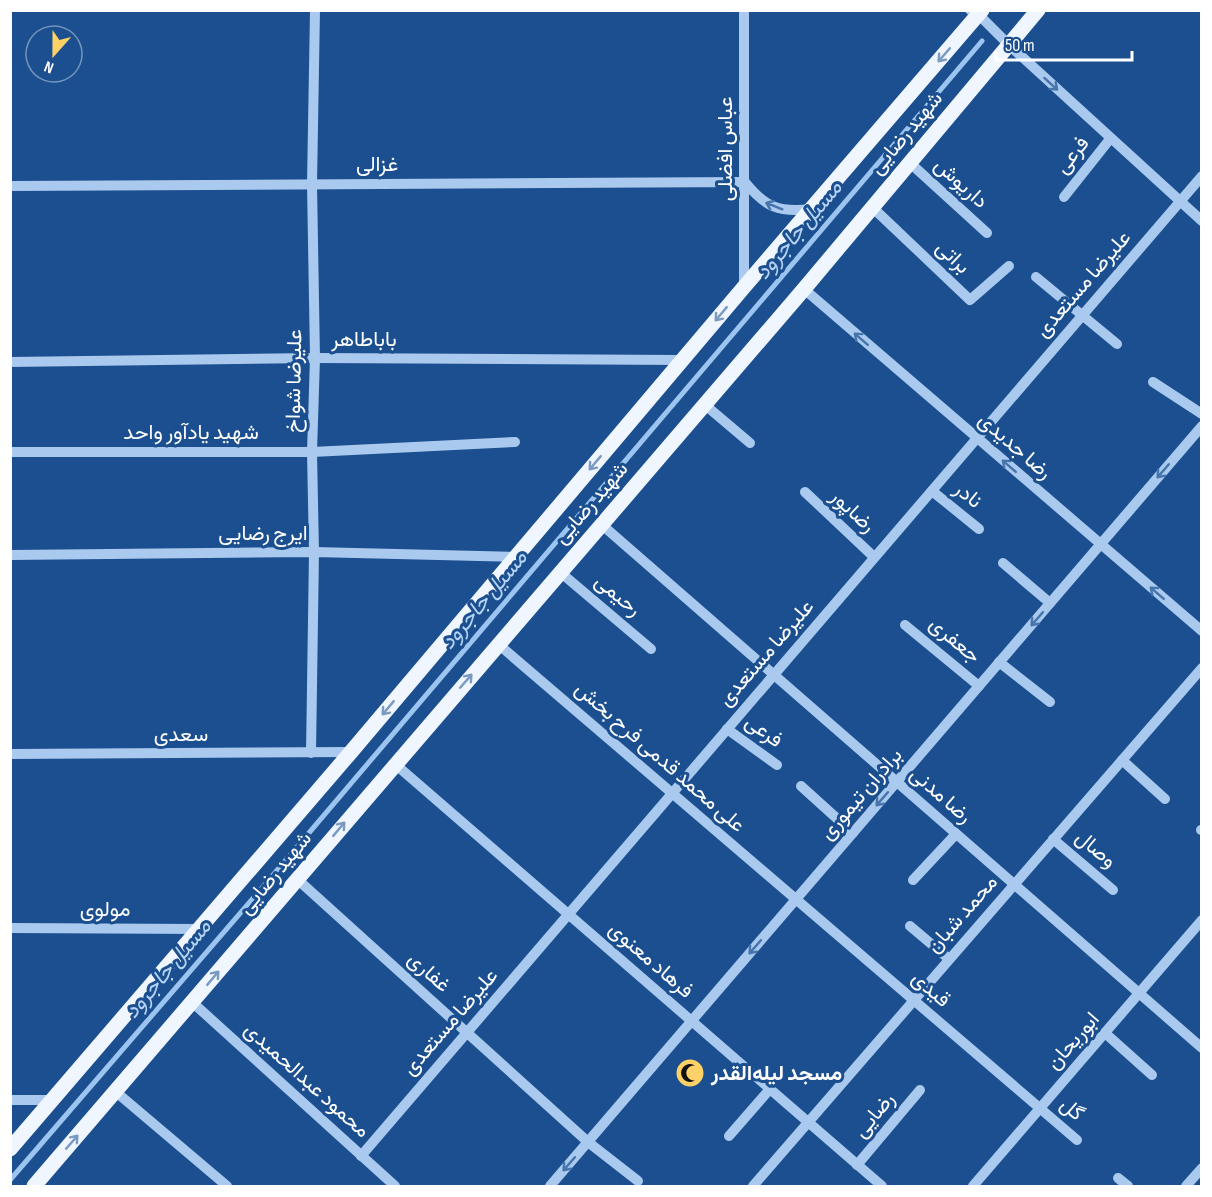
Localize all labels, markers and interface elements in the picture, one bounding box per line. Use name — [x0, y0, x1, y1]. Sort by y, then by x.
north arrow — [24, 24, 84, 84]
scale bar — [996, 24, 1132, 62]
text: 50 m — [1005, 35, 1035, 56]
one-way arrow — [937, 47, 951, 62]
text: N — [42, 56, 57, 77]
one-way arrow — [1043, 77, 1058, 91]
street label: شهید رضایی — [864, 86, 948, 180]
street label: عباس افضلی — [713, 97, 738, 201]
street label: فرعی — [1049, 131, 1095, 179]
street label: غزالی — [356, 152, 398, 177]
street label: داریوش — [929, 152, 993, 214]
water label: مسیل جاجرود — [750, 175, 848, 285]
one-way arrow — [765, 200, 783, 211]
street label: علیرضا مستعدی — [1030, 225, 1136, 343]
street label: براتی — [931, 235, 975, 279]
one-way arrow — [714, 306, 728, 321]
street label: باباطاهر — [330, 327, 397, 352]
street label: علیرضا شواخ — [281, 329, 308, 433]
one-way arrow — [854, 332, 869, 346]
street label: رضا جدیدی — [973, 407, 1057, 485]
street label: شهید یادآور واحد — [123, 420, 259, 445]
one-way arrow — [588, 455, 602, 470]
street label: شهید رضایی — [549, 457, 633, 549]
one-way arrow — [1002, 459, 1017, 473]
one-way arrow — [1157, 463, 1170, 479]
street label: نادر — [948, 476, 987, 514]
street label: رضاپور — [824, 483, 881, 539]
street label: ایرج رضایی — [218, 521, 308, 547]
water label: مسیل جاجرود — [435, 545, 533, 655]
street label: رحیمی — [590, 568, 646, 622]
one-way arrow — [1150, 586, 1165, 600]
street label: علیرضا مستعدی — [713, 594, 819, 712]
street label: جعفری — [924, 611, 986, 669]
one-way arrow — [1030, 611, 1043, 627]
one-way arrow — [459, 674, 473, 689]
street label: علی محمد قدمی فرح بخش — [569, 676, 750, 839]
one-way arrow — [382, 700, 395, 716]
street label: فرعی — [740, 709, 788, 753]
street label: سعدی — [154, 722, 208, 747]
street label: برادران تیموری — [814, 743, 908, 845]
street label: رضا مدنی — [905, 761, 977, 829]
one-way arrow — [875, 791, 889, 806]
one-way arrow — [332, 822, 346, 837]
street label: وصال — [1070, 825, 1122, 873]
street label: شهید رضایی — [233, 826, 317, 920]
street label: محمد شبان — [921, 870, 1003, 958]
street label: مولوی — [80, 897, 130, 922]
water label: مسیل جاجرود — [119, 914, 217, 1024]
street label: فرهاد معنوی — [604, 916, 698, 1004]
one-way arrow — [749, 939, 762, 955]
street label: غفاری — [402, 946, 456, 998]
street label: علیرضا مستعدی — [397, 963, 503, 1081]
street label: قیدی — [906, 965, 956, 1013]
one-way arrow — [206, 971, 220, 986]
street label: ابوریحان — [1041, 1007, 1105, 1075]
street label: محمود عبدالحمیدی — [239, 1017, 375, 1143]
mosque icon: مسجد لیله‌القدر — [674, 1057, 706, 1089]
place label: مسجد لیله‌القدر — [710, 1061, 842, 1086]
street label: رضایی — [848, 1087, 900, 1143]
street label: گل — [1055, 1092, 1089, 1126]
one-way arrow — [66, 1134, 79, 1150]
one-way arrow — [562, 1156, 576, 1171]

